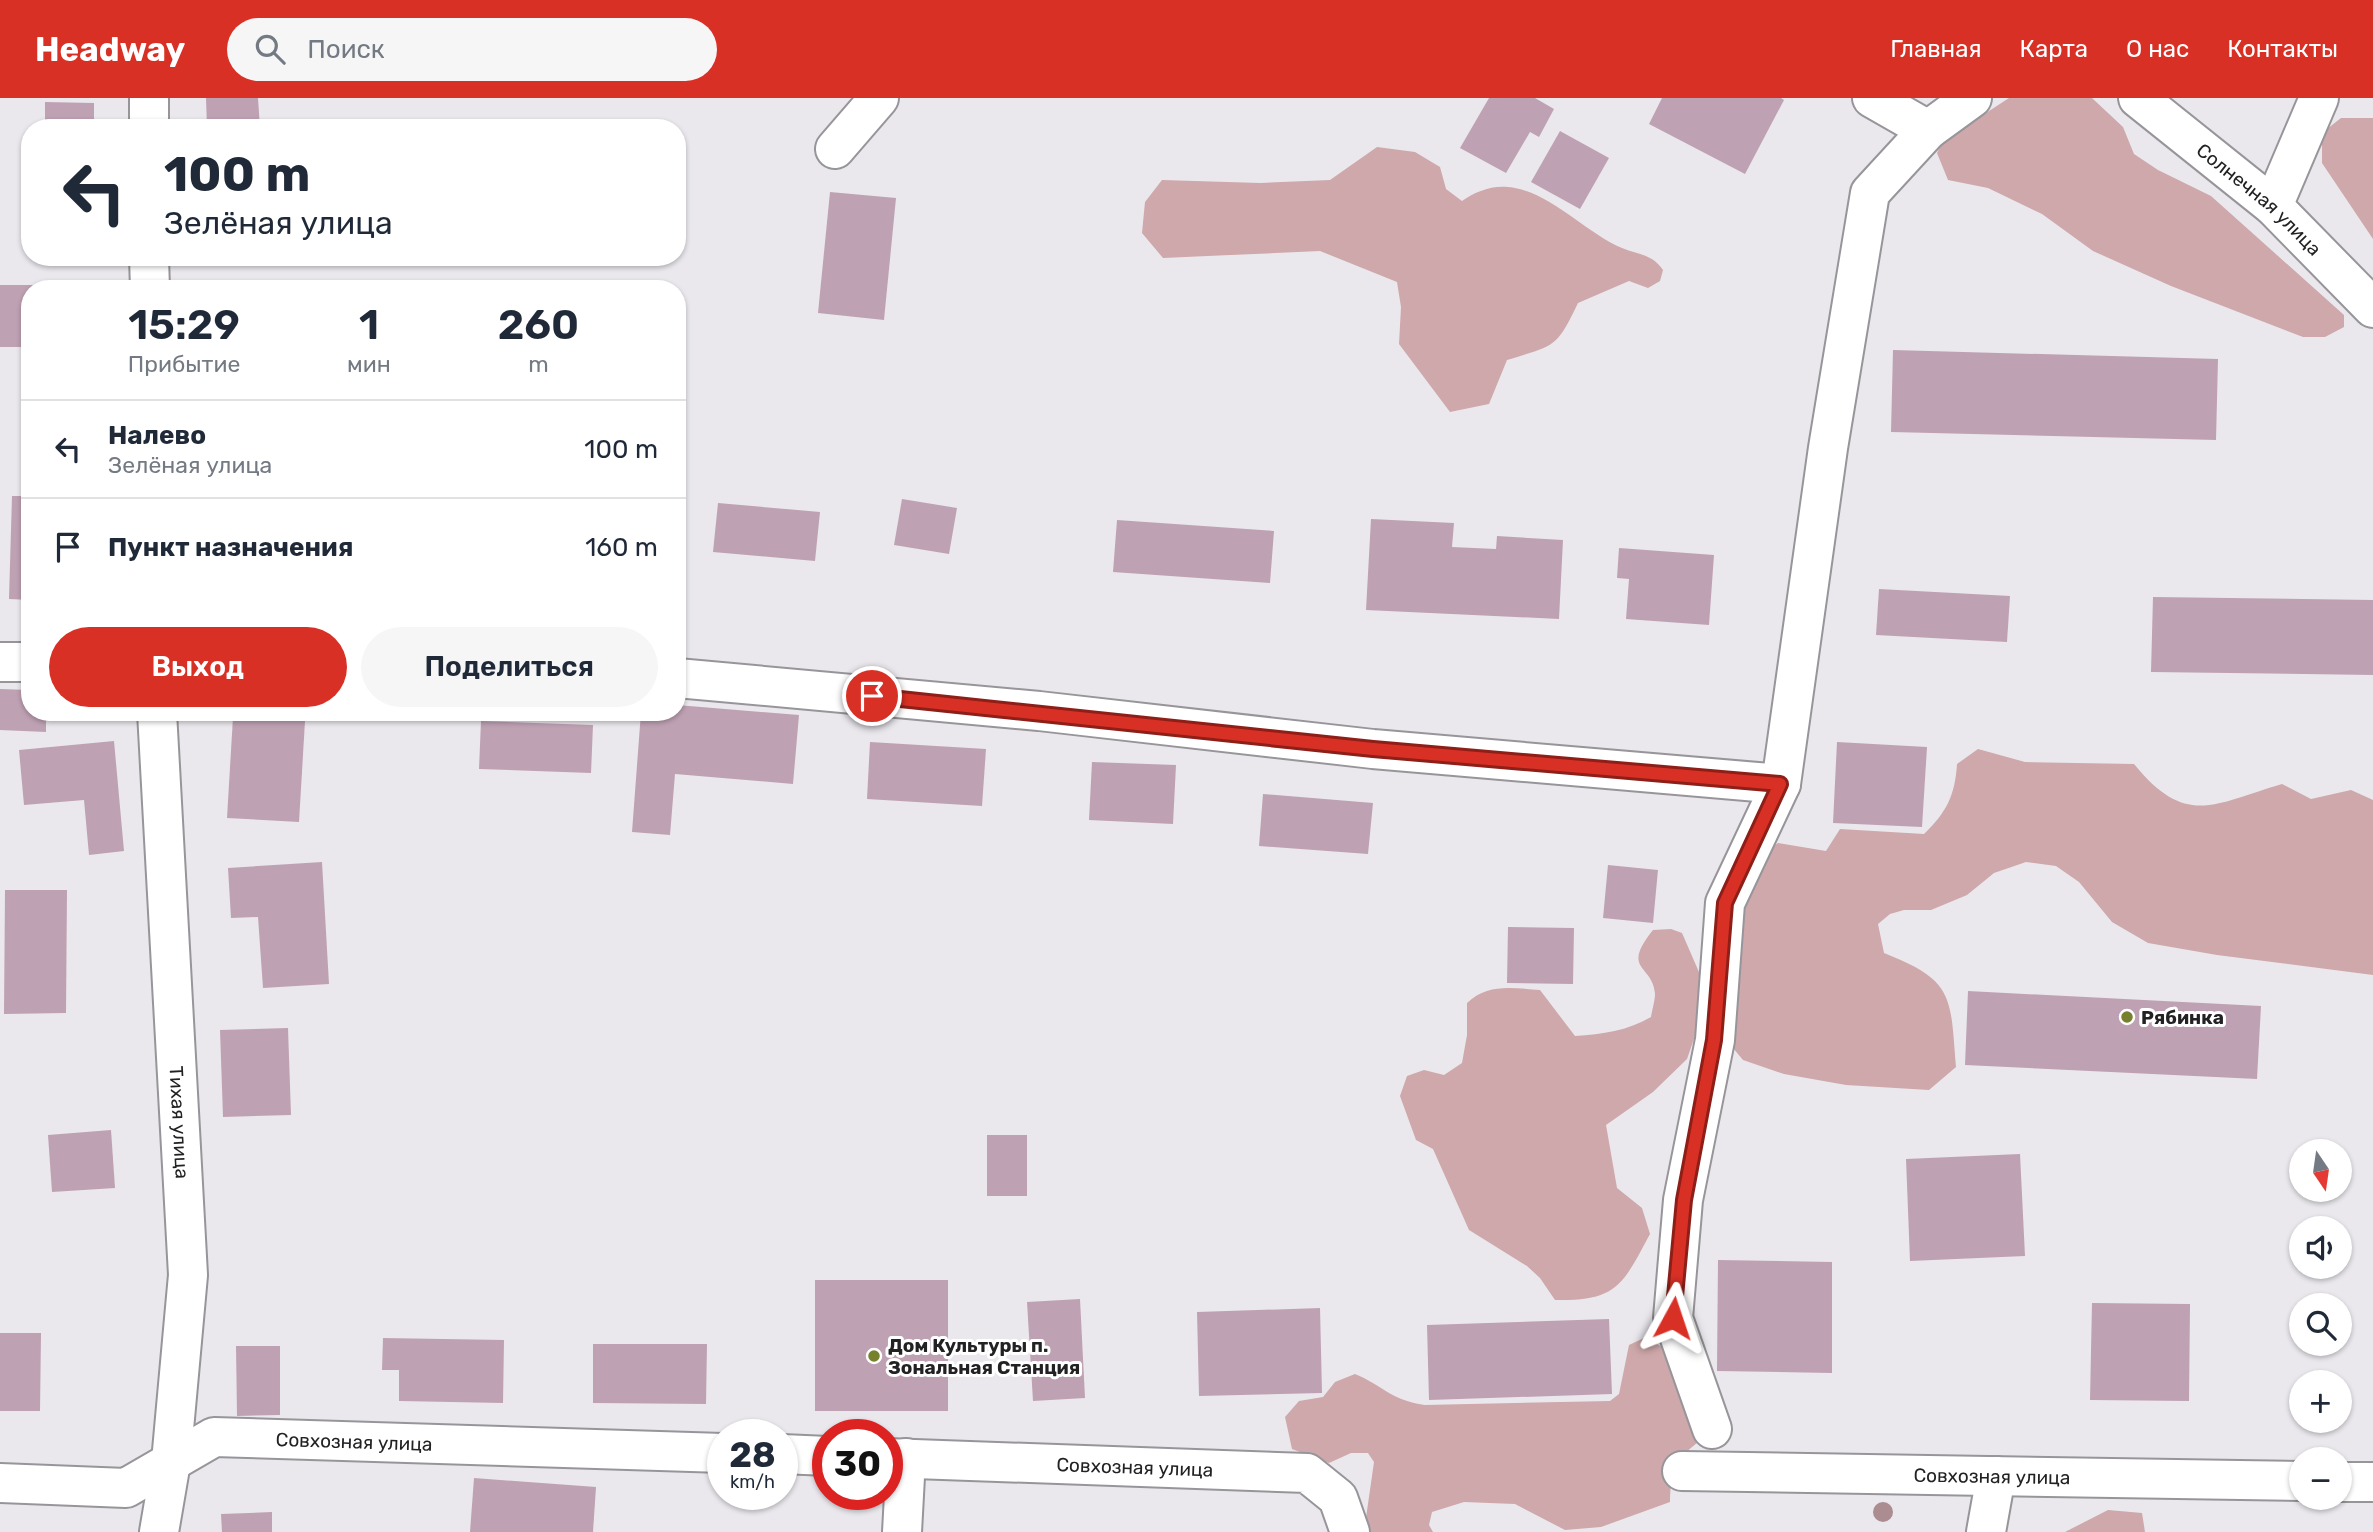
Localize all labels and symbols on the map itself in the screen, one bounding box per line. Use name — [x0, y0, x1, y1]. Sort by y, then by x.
street label: Солнечная улица — [2192, 138, 2326, 260]
pin — [842, 666, 902, 726]
place label: Рябинка — [2141, 1006, 2224, 1029]
marker: Рябинка — [2119, 1009, 2135, 1025]
street label: Тихая улица — [165, 1065, 194, 1179]
north arrow — [2289, 1139, 2352, 1202]
position arrow — [1636, 1281, 1710, 1355]
place label: Дом Культуры п. Зональная Станция — [888, 1334, 1080, 1379]
marker: Дом Культуры п. Зональная Станция — [866, 1348, 882, 1364]
speed limit sign: 30 — [812, 1419, 903, 1510]
street label: Совхозная улица — [275, 1428, 433, 1456]
street label: Совхозная улица — [1056, 1453, 1214, 1482]
street label: Совхозная улица — [1913, 1464, 2071, 1489]

